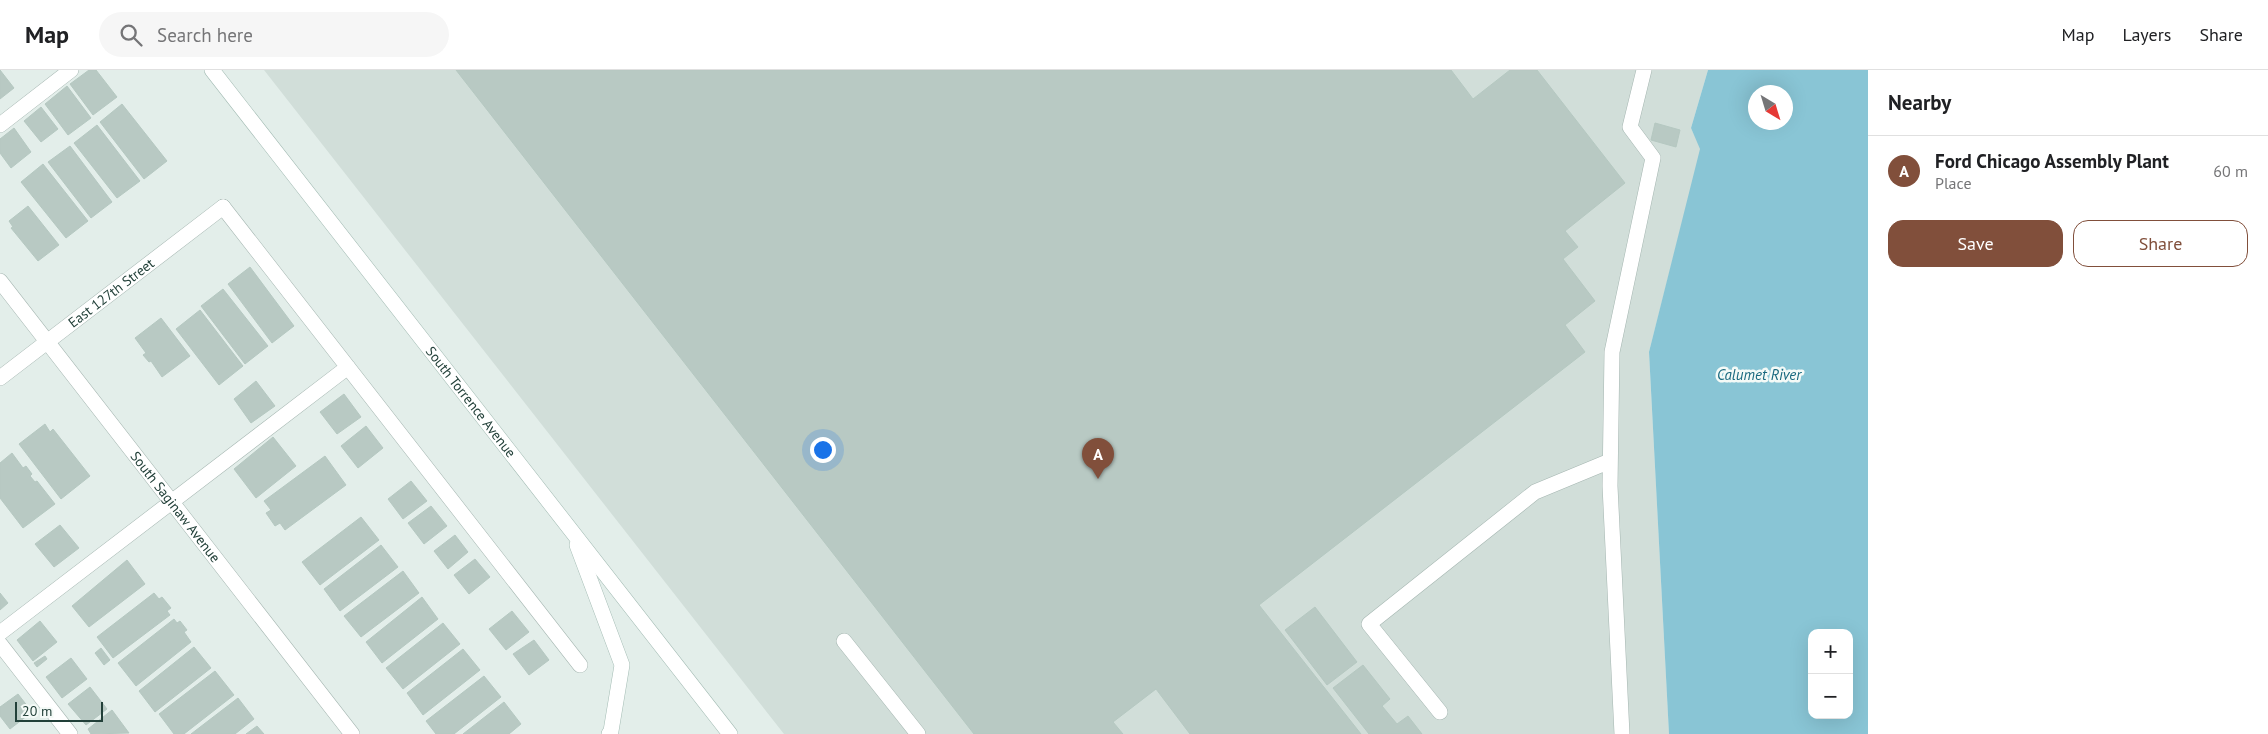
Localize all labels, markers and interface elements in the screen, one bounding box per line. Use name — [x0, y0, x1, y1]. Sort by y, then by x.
search box — [99, 12, 449, 57]
text: Map — [25, 19, 69, 50]
icon: search — [117, 21, 145, 49]
text: Search here — [157, 23, 253, 47]
text: Map — [2062, 23, 2094, 46]
text: Layers — [2122, 23, 2171, 46]
text: Share — [2199, 23, 2243, 46]
north arrow — [1748, 85, 1793, 130]
text: Nearby — [1888, 89, 1951, 116]
text: Ford Chicago Assembly Plant — [1935, 149, 2169, 173]
text: A — [1899, 161, 1909, 181]
text: 60 m — [2213, 161, 2248, 181]
text: Place — [1935, 173, 1972, 193]
button: Save — [1888, 220, 2063, 267]
button: Share — [2073, 220, 2248, 267]
street label: East 127th Street — [65, 254, 158, 331]
street label: South Torrence Avenue — [422, 343, 520, 461]
water label: Calumet River — [1717, 365, 1802, 384]
your location — [810, 437, 836, 463]
pin: A — [1082, 438, 1114, 479]
street label: South Saginaw Avenue — [127, 448, 224, 566]
map controls — [1808, 629, 1853, 719]
button: + — [1808, 629, 1853, 674]
button: − — [1808, 674, 1853, 719]
scale bar — [15, 699, 102, 722]
text: 20 m — [22, 702, 52, 720]

